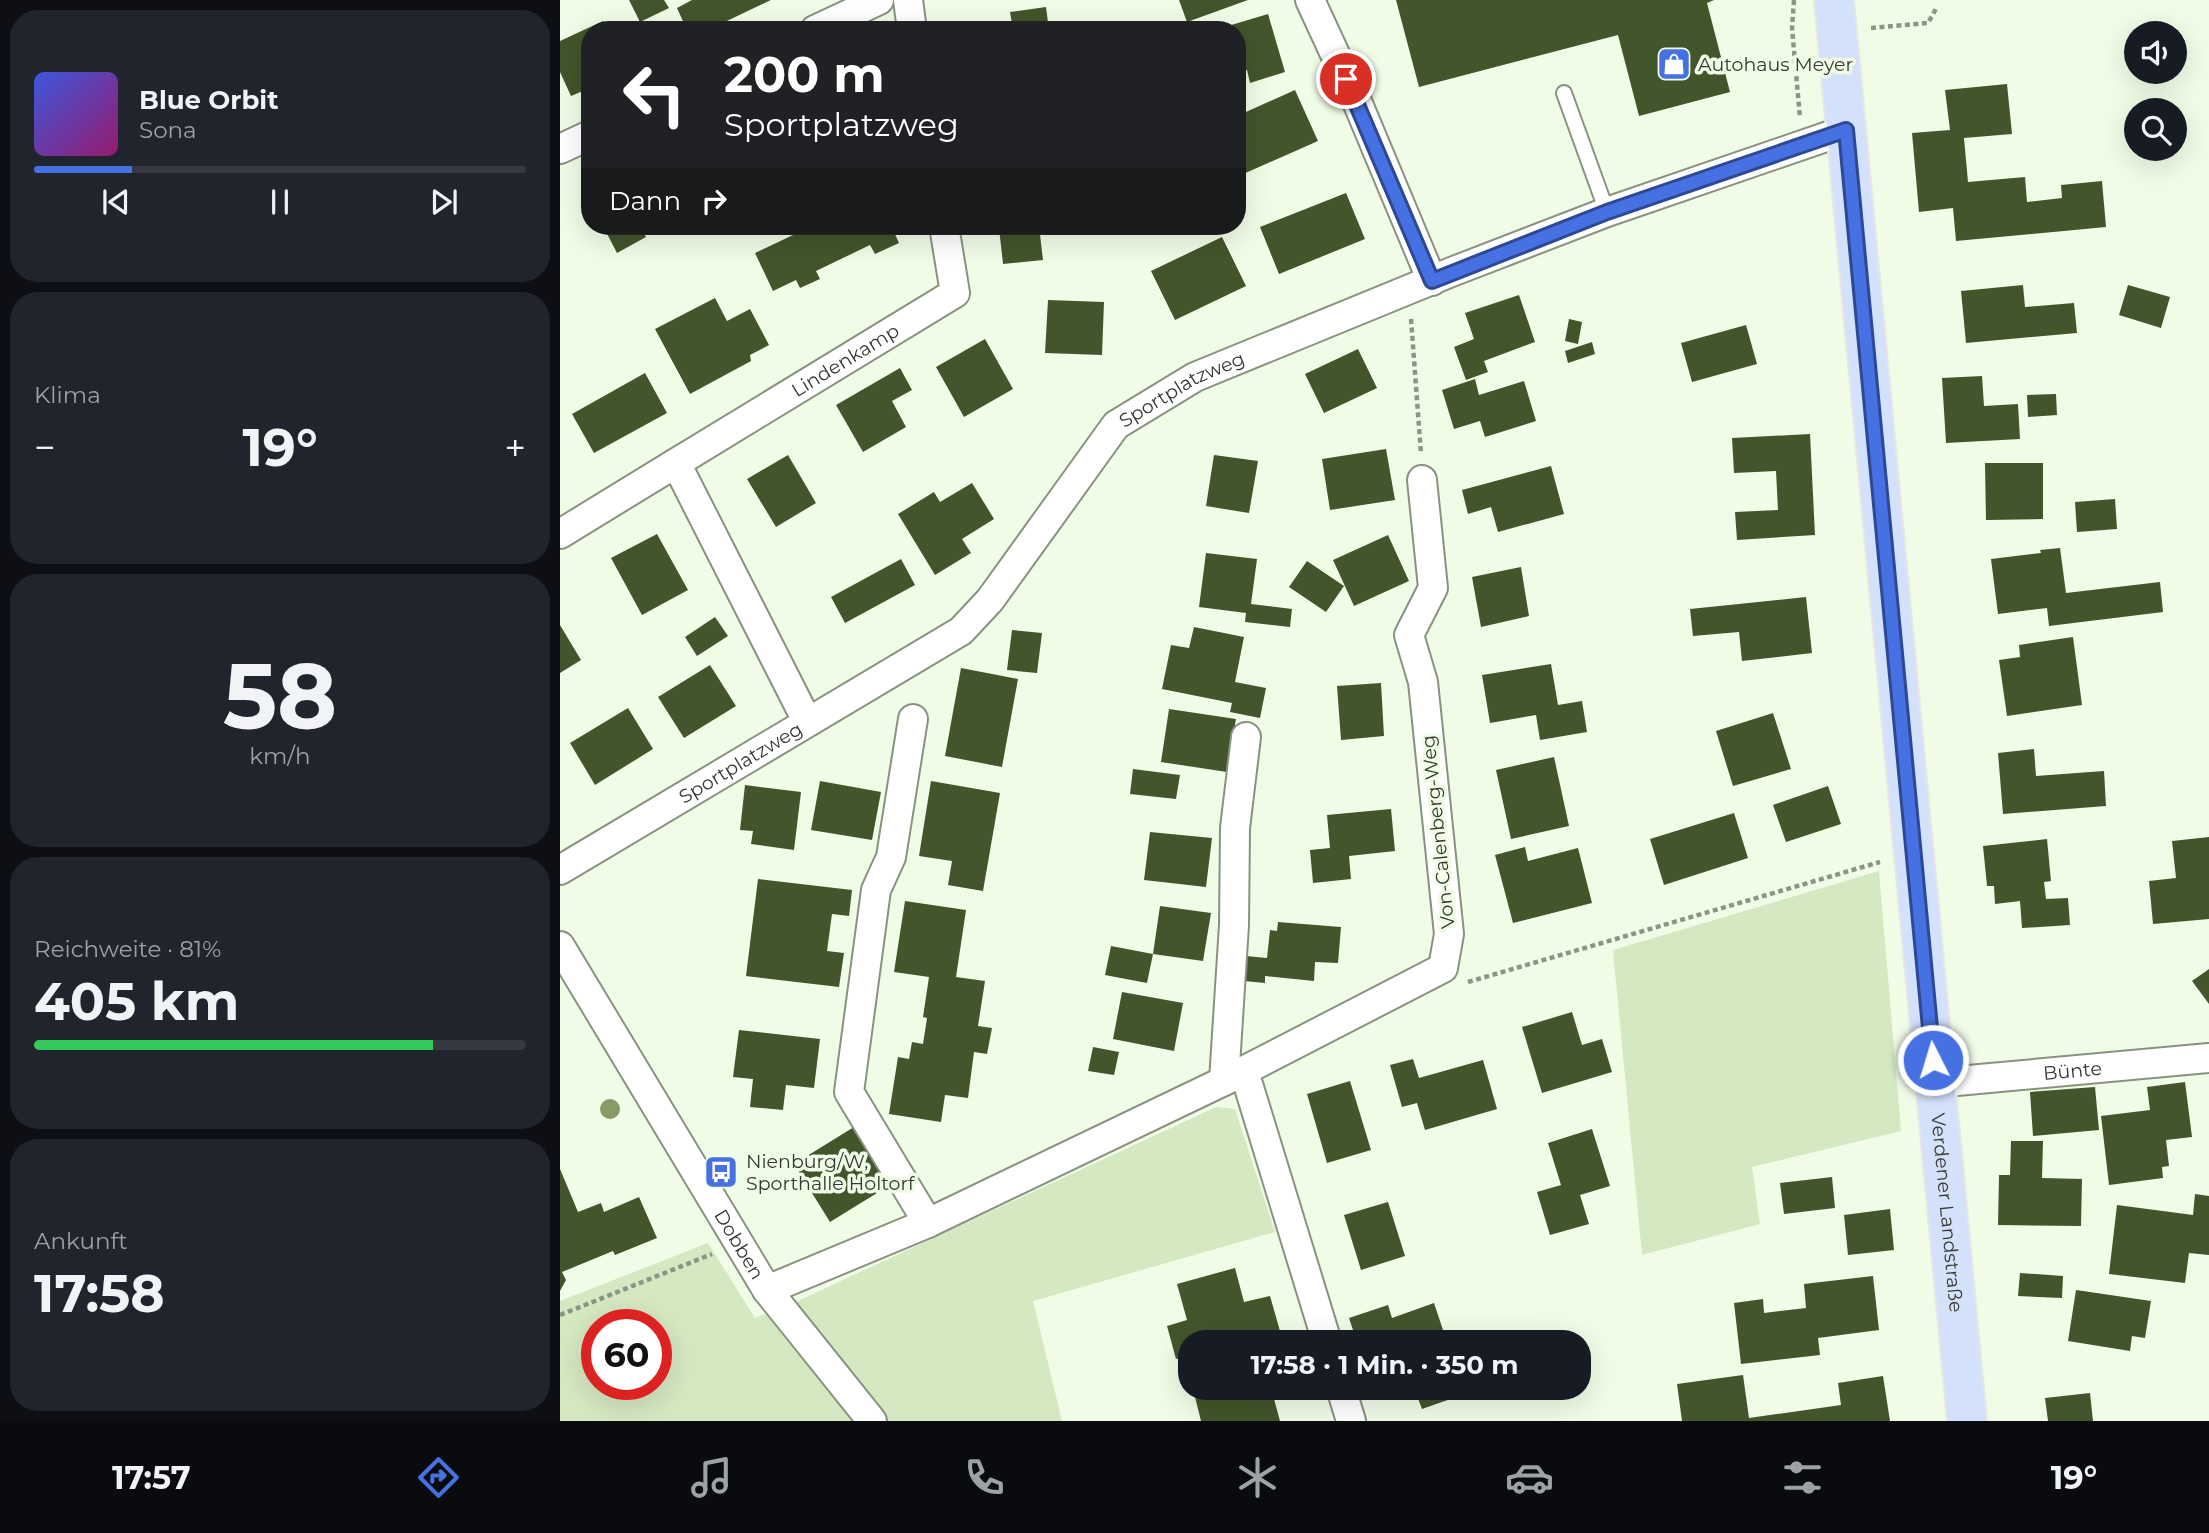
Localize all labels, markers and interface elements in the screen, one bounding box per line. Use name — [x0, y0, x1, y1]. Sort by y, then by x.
map controls — [2124, 21, 2187, 161]
button: sound — [2124, 21, 2187, 84]
text: 200 m — [724, 45, 885, 104]
shop icon: Autohaus Meyer — [1655, 45, 1693, 83]
icon: left — [609, 49, 700, 140]
pin — [1316, 49, 1376, 109]
place label: Autohaus Meyer — [1698, 53, 1853, 76]
icon: arrive — [1327, 60, 1365, 98]
text: Blue Orbit — [139, 84, 278, 116]
button: search — [2124, 98, 2187, 161]
text: Sportplatzweg — [724, 105, 959, 144]
text: Sona — [139, 116, 197, 144]
icon: right — [695, 182, 733, 220]
icon: previous — [97, 183, 135, 221]
icon: pause — [261, 183, 299, 221]
icon: next — [425, 183, 463, 221]
text: Dann — [609, 185, 681, 217]
street label: Lindenkamp — [787, 318, 903, 402]
street label: Sportplatzweg — [1115, 347, 1248, 432]
text: Klima — [34, 381, 101, 409]
text: 19° — [242, 416, 318, 479]
text: − — [34, 424, 56, 471]
text: + — [504, 424, 526, 471]
text: 58 — [223, 641, 337, 752]
street label: Sportplatzweg — [675, 717, 806, 808]
street label: Von-Calenberg-Weg — [1416, 734, 1460, 930]
text: km/h — [249, 742, 311, 770]
text: Reichweite · 81% — [34, 935, 221, 963]
text: 405 km — [34, 970, 239, 1033]
position arrow — [1896, 1023, 1970, 1097]
street label: Bünte — [2042, 1056, 2103, 1085]
street label: Verdener Landstraße — [1927, 1112, 1968, 1313]
place label: Nienburg/W, Sporthalle Holtorf — [746, 1150, 916, 1195]
bus stop icon: Nienburg/W, Sporthalle Holtorf — [702, 1153, 740, 1191]
street label: Dobben — [710, 1205, 769, 1283]
text: Ankunft — [34, 1227, 128, 1255]
text: 17:58 — [34, 1262, 164, 1325]
speed limit sign: 60 — [581, 1309, 672, 1400]
text: 17:58 · 1 Min. · 350 m — [1250, 1349, 1519, 1381]
icon: directions — [414, 1453, 463, 1502]
icon: music — [687, 1453, 736, 1502]
icon: phone — [960, 1453, 1009, 1502]
icon: climate — [1233, 1453, 1282, 1502]
icon: car — [1505, 1453, 1554, 1502]
icon: filters — [1778, 1453, 1827, 1502]
text: 17:57 — [112, 1458, 191, 1497]
text: 19° — [2051, 1458, 2097, 1497]

